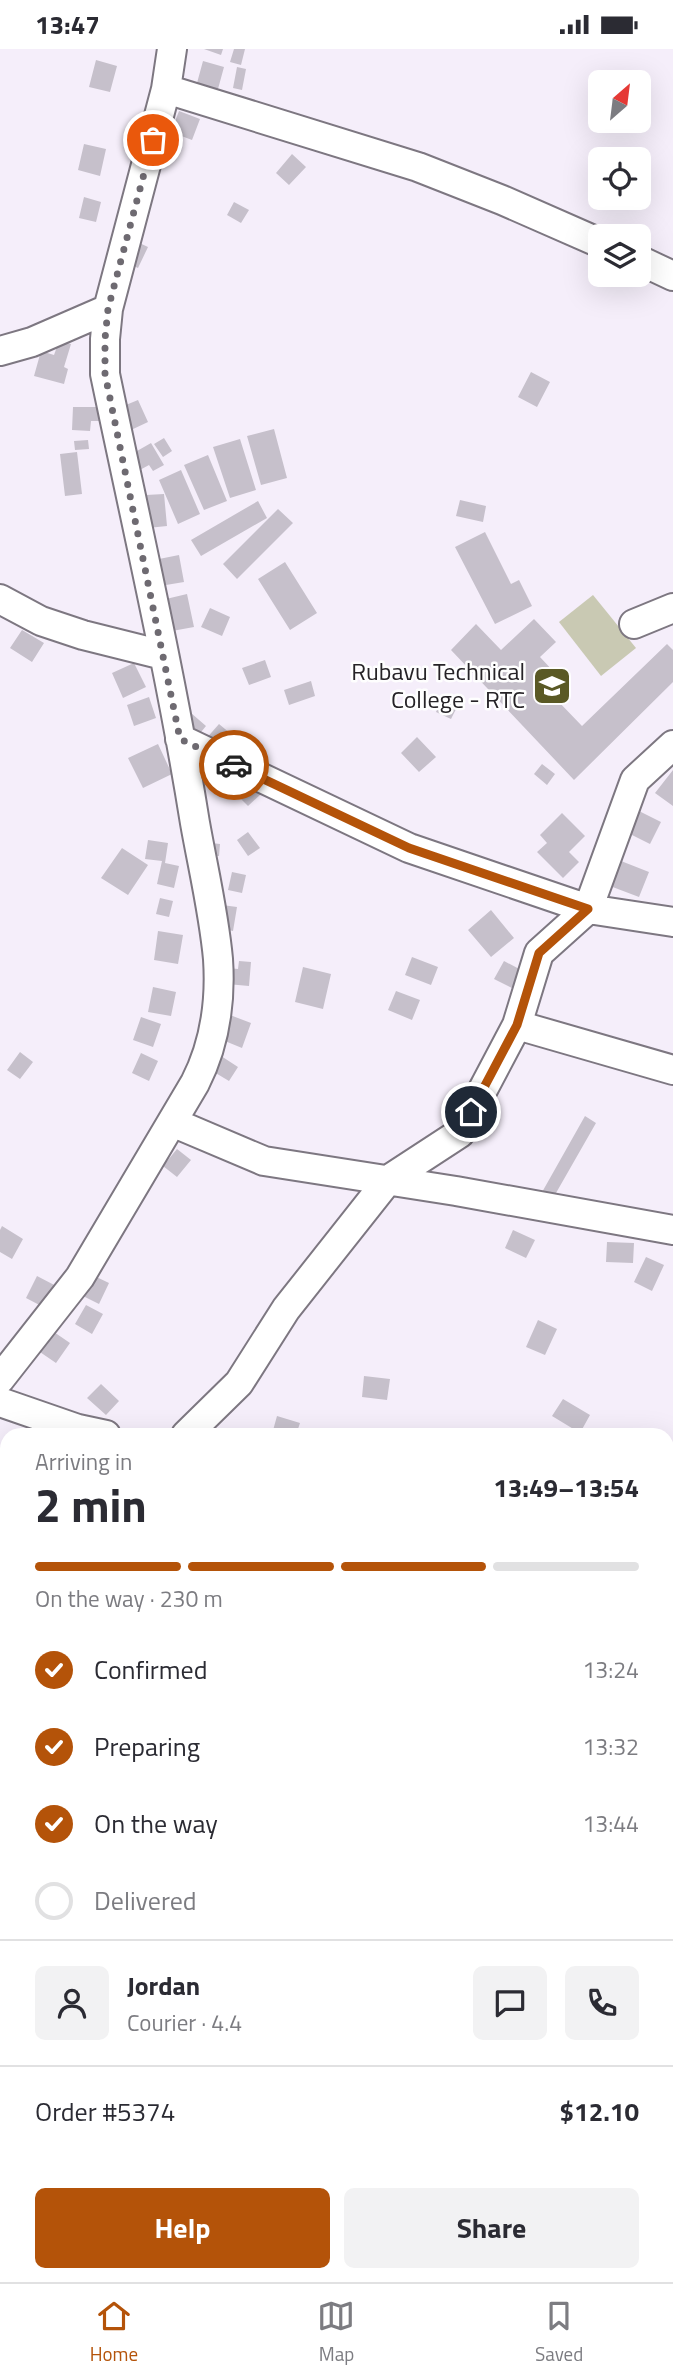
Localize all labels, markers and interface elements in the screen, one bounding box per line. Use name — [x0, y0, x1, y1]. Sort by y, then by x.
text: 13:47 — [35, 5, 100, 44]
north arrow — [588, 70, 651, 133]
map controls — [588, 70, 651, 287]
pin — [123, 110, 183, 170]
icon: bag — [134, 121, 172, 159]
button: locate — [588, 147, 651, 210]
button: layers — [588, 224, 651, 287]
place label: Rubavu Technical College - RTC — [351, 653, 525, 717]
school or university icon: Rubavu Technical College - RTC — [531, 665, 573, 707]
courier — [199, 730, 269, 800]
icon: car — [215, 746, 253, 784]
pin — [441, 1082, 501, 1142]
icon: home — [452, 1093, 490, 1131]
text: Arriving in — [35, 1444, 132, 1479]
text: 13:49–13:54 — [493, 1468, 639, 1507]
text: 2 min — [35, 1470, 147, 1540]
text: On the way · 230 m — [35, 1581, 223, 1616]
text: Confirmed — [94, 1650, 208, 1689]
icon: check — [35, 1651, 73, 1689]
text: 13:24 — [582, 1652, 639, 1687]
text: Preparing — [94, 1727, 200, 1766]
icon: check — [35, 1728, 73, 1766]
text: 13:32 — [582, 1729, 639, 1764]
text: On the way — [94, 1804, 218, 1843]
icon: check — [35, 1805, 73, 1843]
text: 13:44 — [582, 1806, 639, 1841]
text: Delivered — [94, 1881, 197, 1920]
button: person — [35, 1966, 109, 2040]
text: Jordan — [127, 1966, 200, 2005]
button: chat — [473, 1966, 547, 2040]
button: phone — [565, 1966, 639, 2040]
text: Courier · 4.4 — [127, 2005, 242, 2040]
text: Order #5374 — [35, 2092, 175, 2131]
text: $12.10 — [560, 2092, 639, 2131]
button: Help — [35, 2188, 330, 2268]
button: Share — [344, 2188, 639, 2268]
tab: Home — [90, 2297, 138, 2368]
tab: Map — [317, 2297, 355, 2368]
tab: Saved — [535, 2297, 583, 2368]

